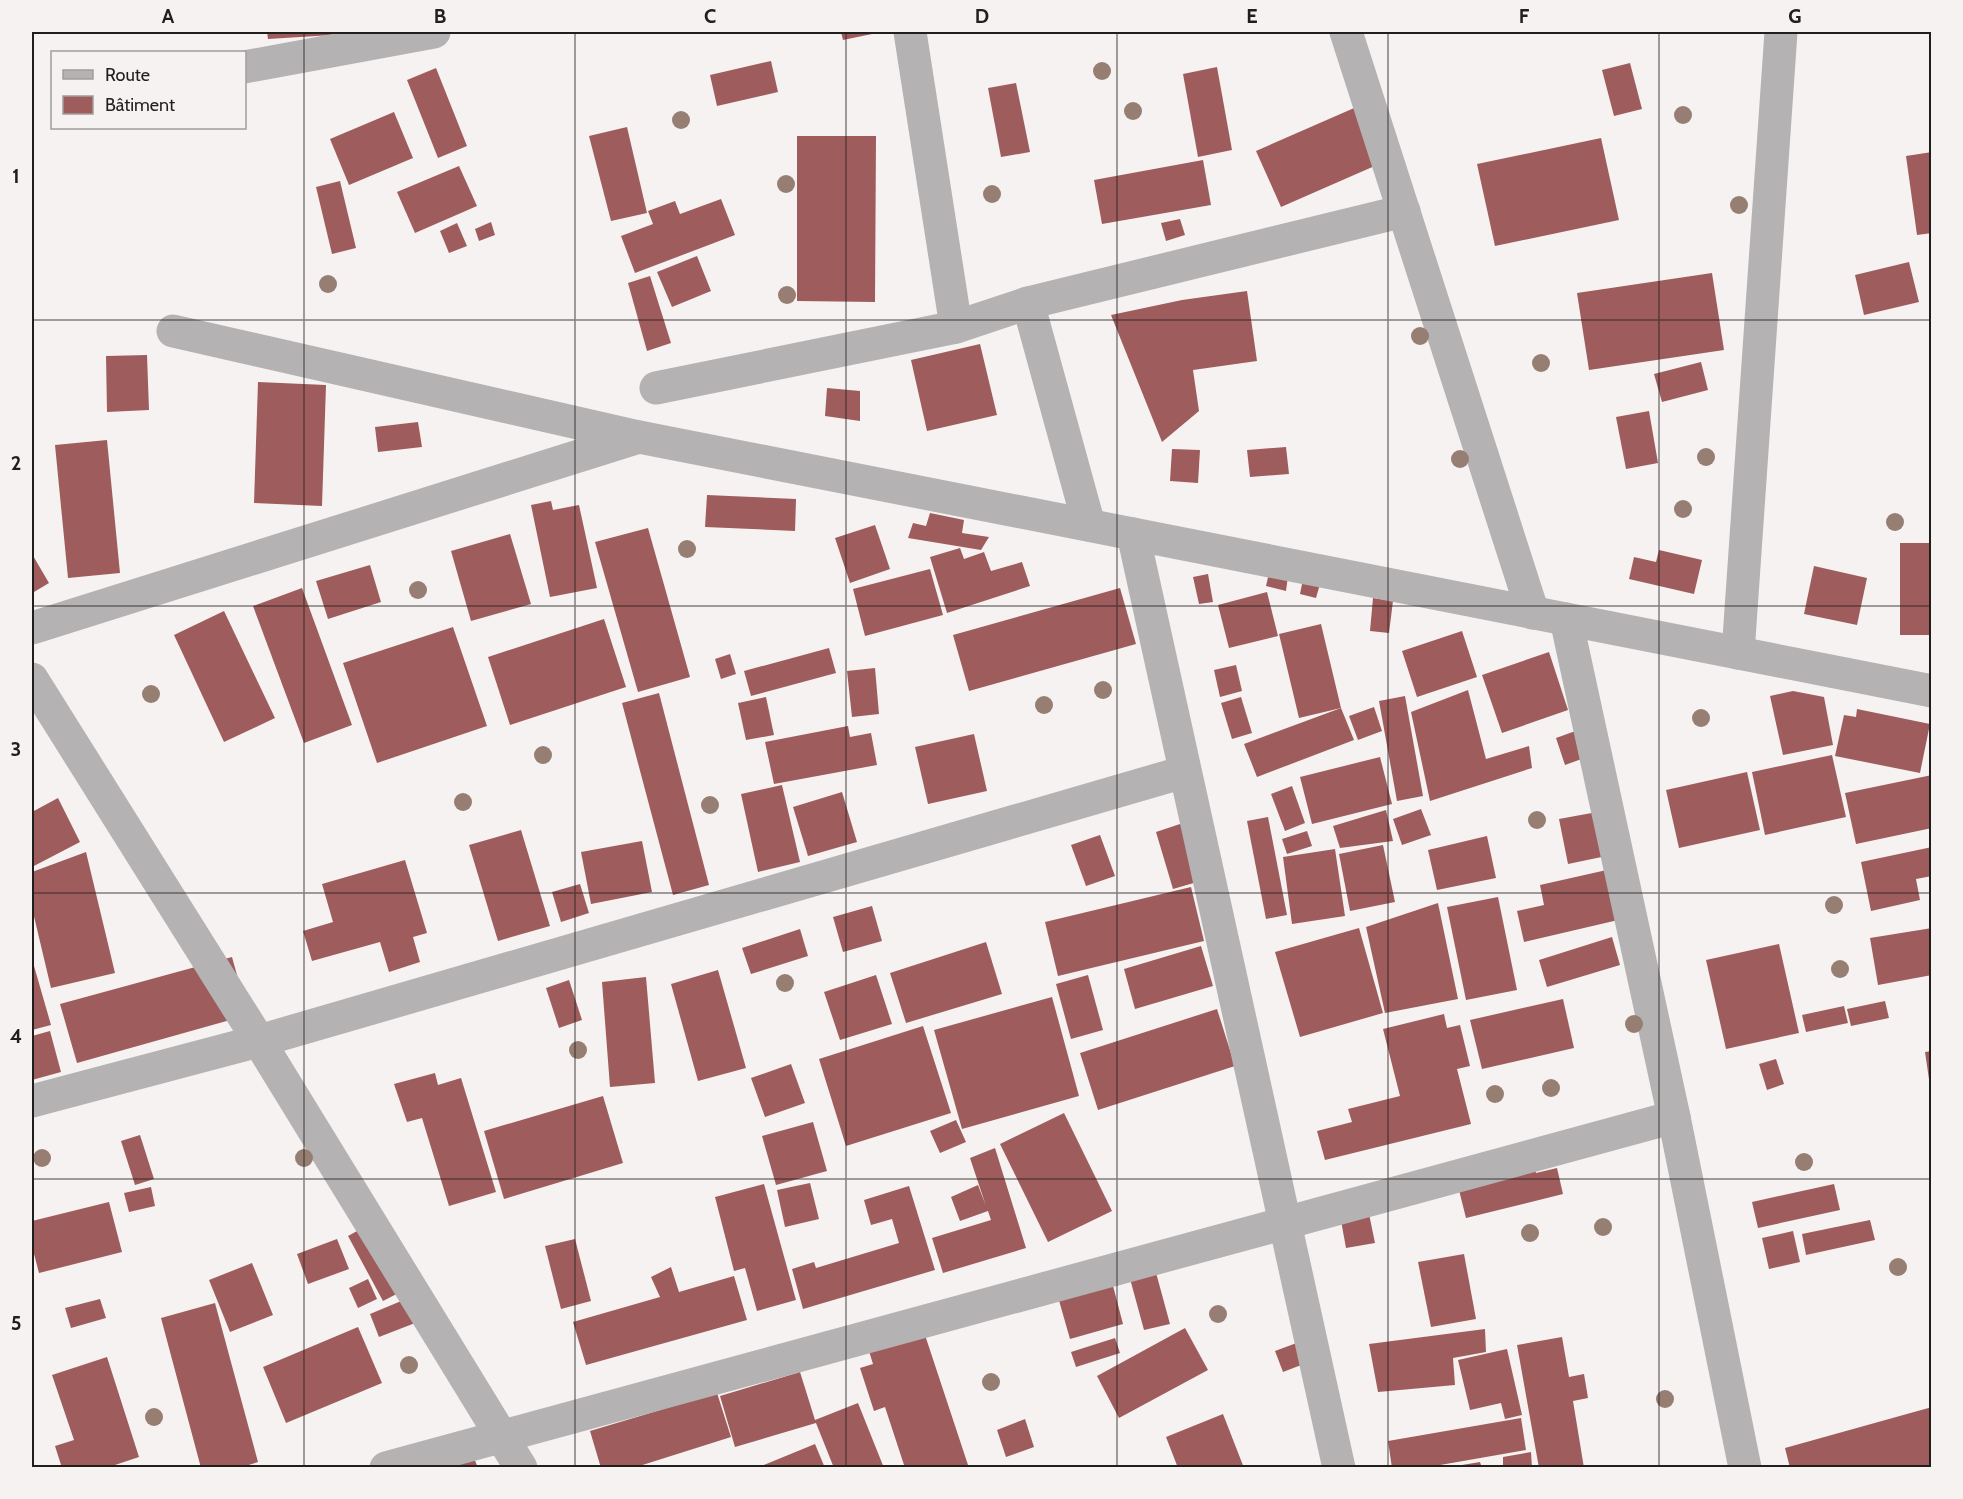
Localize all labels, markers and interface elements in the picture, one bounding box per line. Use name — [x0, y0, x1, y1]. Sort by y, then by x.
text: A — [162, 4, 175, 28]
text: B — [434, 4, 446, 28]
text: C — [704, 4, 716, 28]
text: D — [975, 4, 989, 28]
text: E — [1246, 4, 1258, 28]
text: F — [1519, 4, 1530, 28]
text: G — [1788, 4, 1802, 28]
legend — [51, 51, 246, 129]
text: Route — [105, 64, 150, 86]
text: Bâtiment — [105, 94, 175, 116]
text: 1 — [12, 164, 20, 188]
text: 2 — [11, 451, 21, 475]
text: 3 — [11, 737, 21, 761]
text: 4 — [10, 1024, 22, 1048]
text: 5 — [11, 1311, 21, 1335]

